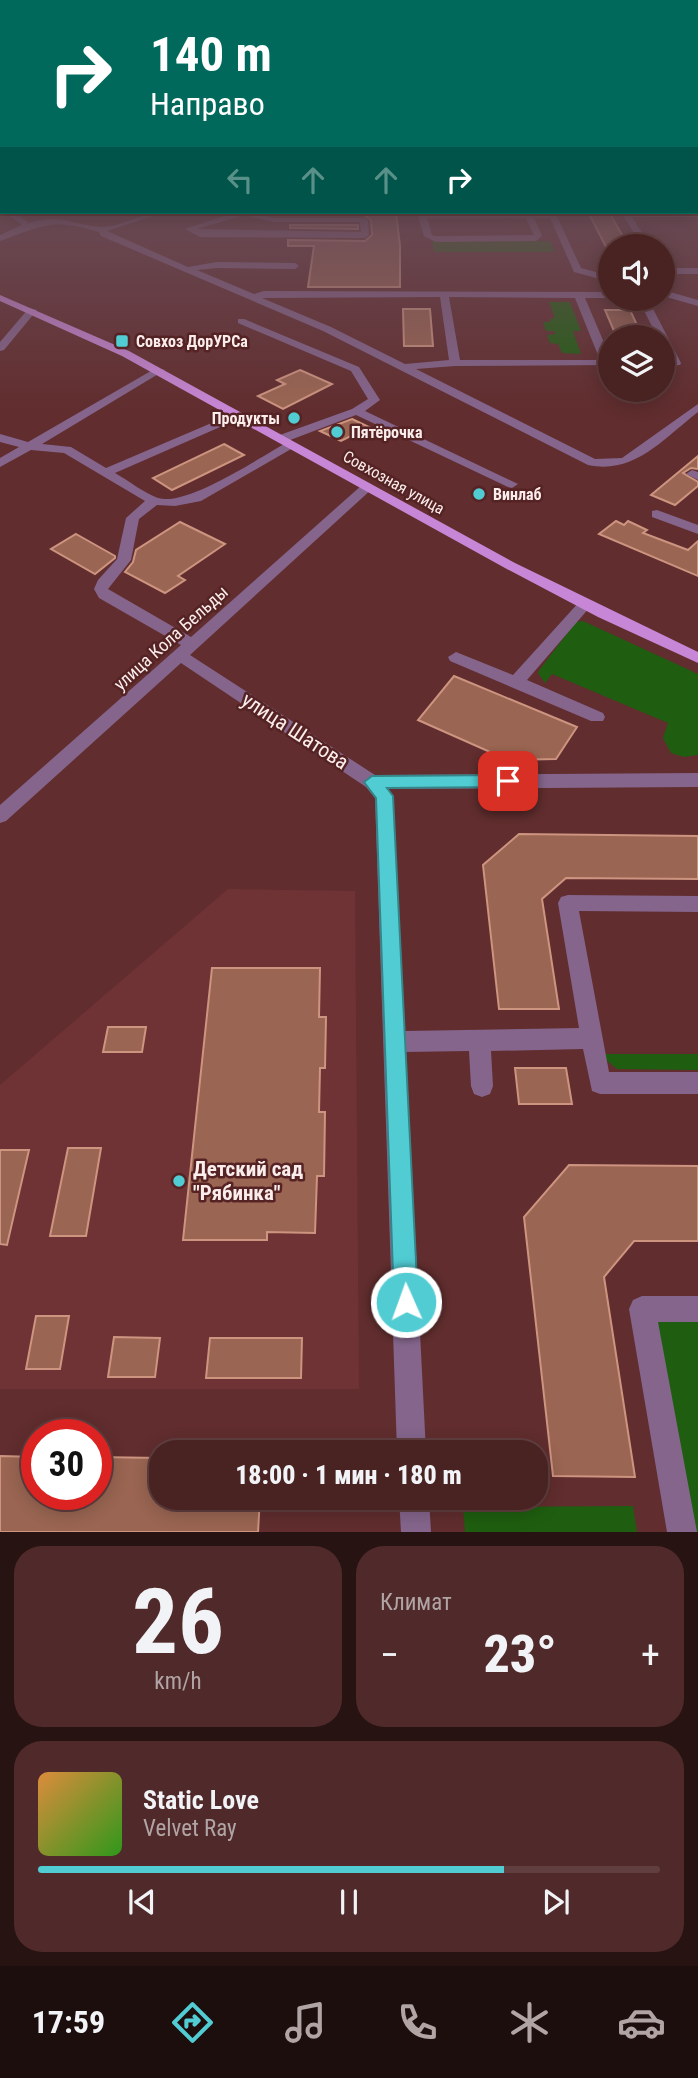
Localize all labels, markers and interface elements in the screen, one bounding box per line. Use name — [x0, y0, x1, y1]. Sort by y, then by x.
text: 140 m — [150, 26, 272, 83]
icon: right — [35, 28, 126, 119]
text: Направо — [150, 85, 265, 123]
icon: left — [221, 161, 259, 199]
icon: ahead — [294, 161, 332, 199]
icon: ahead — [367, 161, 405, 199]
icon: right — [440, 161, 478, 199]
map controls — [598, 234, 675, 402]
button: sound — [598, 234, 675, 311]
button: layers — [598, 325, 675, 402]
place label: Совхоз ДорУPCа — [136, 332, 248, 351]
marker: Совхоз ДорУPCа — [114, 333, 130, 349]
place label: Продукты — [212, 409, 280, 428]
marker: Продукты — [286, 410, 302, 426]
place label: Пятёрочка — [351, 423, 423, 442]
marker: Пятёрочка — [329, 424, 345, 440]
street label: Совхозная улица — [340, 447, 448, 518]
place label: Винлаб — [493, 485, 542, 504]
marker: Винлаб — [471, 486, 487, 502]
street label: улица Кола Бельды — [109, 581, 232, 694]
street label: улица Шатова — [237, 688, 353, 774]
pin — [478, 751, 538, 811]
icon: arrive — [489, 762, 527, 800]
place label: Детский сад "Рябинка" — [193, 1157, 303, 1205]
marker: Детский сад "Рябинка" — [171, 1173, 187, 1189]
position arrow — [369, 1265, 443, 1339]
speed limit sign: 30 — [21, 1419, 112, 1510]
text: 18:00 · 1 мин · 180 m — [235, 1460, 462, 1490]
text: 26 — [132, 1569, 224, 1675]
text: Климат — [380, 1589, 452, 1616]
text: 23° — [483, 1624, 557, 1685]
text: − — [380, 1633, 399, 1677]
text: + — [641, 1633, 660, 1677]
text: km/h — [154, 1668, 202, 1695]
text: Static Love — [143, 1785, 259, 1815]
text: Velvet Ray — [143, 1815, 237, 1842]
icon: previous — [123, 1883, 161, 1921]
icon: pause — [330, 1883, 368, 1921]
icon: next — [537, 1883, 575, 1921]
icon: directions — [168, 1998, 217, 2047]
icon: music — [281, 1998, 330, 2047]
icon: phone — [393, 1998, 442, 2047]
icon: climate — [505, 1998, 554, 2047]
icon: car — [617, 1998, 666, 2047]
text: 17:59 — [32, 2003, 105, 2041]

